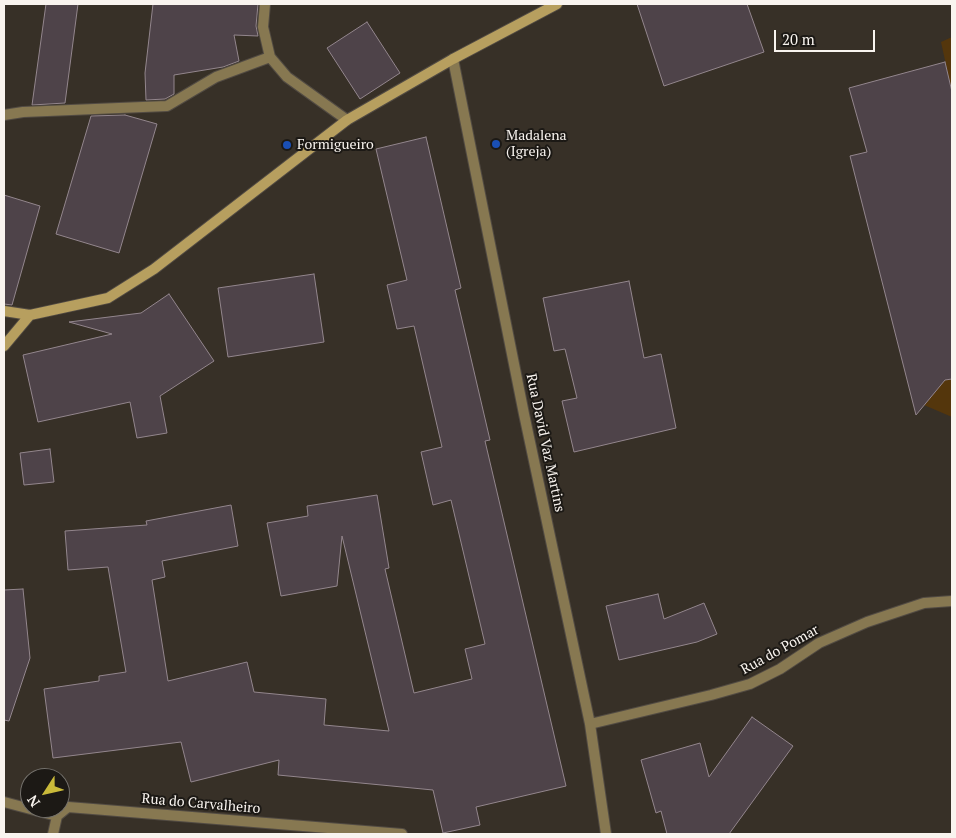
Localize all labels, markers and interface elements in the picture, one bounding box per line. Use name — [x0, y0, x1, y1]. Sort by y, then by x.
scale bar — [776, 20, 877, 52]
text: 20 m — [782, 29, 815, 49]
place label: Madalena (Igreja) — [506, 128, 567, 160]
place label: Formigueiro — [297, 137, 374, 153]
marker: Madalena (Igreja) — [490, 138, 502, 150]
marker: Formigueiro — [281, 139, 293, 151]
street label: Rua David Vaz Martins — [522, 372, 568, 514]
street label: Rua do Pomar — [738, 622, 822, 678]
north arrow — [20, 768, 70, 818]
street label: Rua do Carvalheiro — [141, 790, 261, 818]
text: N — [22, 792, 44, 811]

